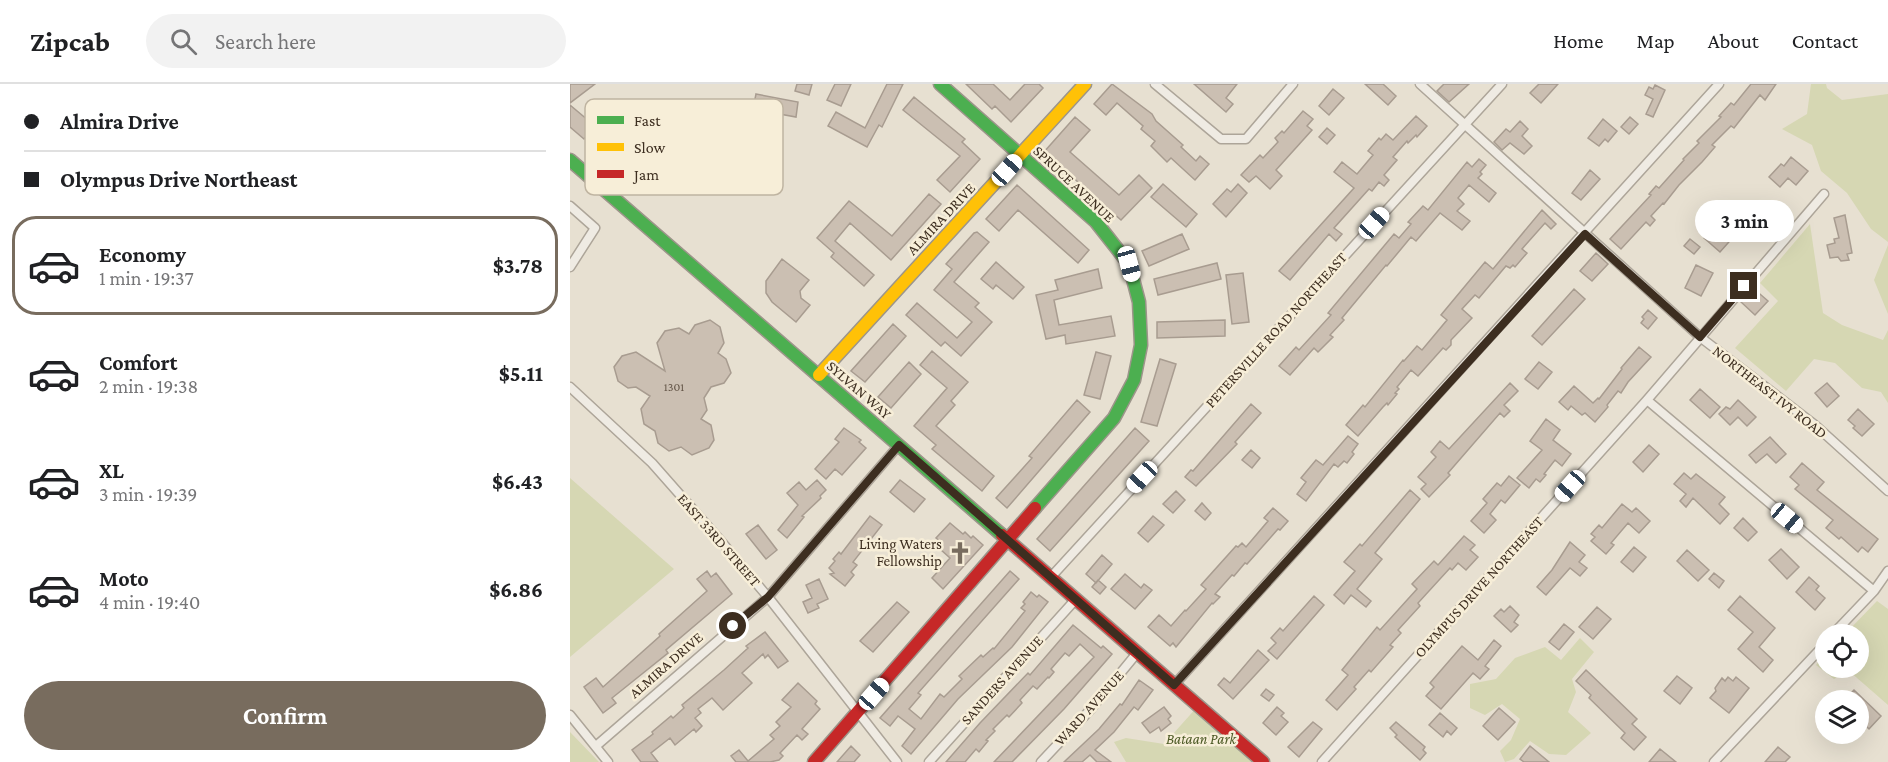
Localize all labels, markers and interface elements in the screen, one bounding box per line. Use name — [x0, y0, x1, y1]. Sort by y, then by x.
search box — [146, 14, 566, 68]
icon: search — [167, 25, 200, 58]
text: Zipcab — [30, 26, 110, 57]
text: Search here — [215, 29, 316, 54]
text: Home — [1553, 29, 1603, 53]
text: Map — [1636, 29, 1675, 53]
text: About — [1708, 29, 1759, 53]
text: Contact — [1792, 29, 1858, 53]
legend — [585, 99, 783, 195]
text: Almira Drive — [60, 109, 179, 134]
text: Fast — [634, 112, 661, 129]
text: Slow — [634, 139, 666, 156]
street label: SPRUCE AVENUE — [1030, 142, 1118, 226]
car — [988, 151, 1026, 189]
text: Jam — [632, 166, 659, 184]
text: Olympus Drive Northeast — [60, 167, 297, 192]
street label: ALMIRA DRIVE — [904, 180, 978, 258]
callout: 3 min — [1694, 199, 1794, 241]
car — [1355, 204, 1393, 242]
text: 3 min — [1721, 210, 1768, 232]
icon: car — [27, 239, 81, 293]
text: Economy — [99, 242, 186, 267]
car — [1116, 244, 1142, 284]
street label: PETERSVILLE ROAD NORTHEAST — [1202, 249, 1350, 411]
text: $3.78 — [493, 253, 543, 278]
text: 1 min · 19:37 — [99, 267, 194, 289]
route end — [1730, 272, 1757, 299]
street label: NORTHEAST IVY ROAD — [1710, 342, 1830, 442]
icon: car — [27, 347, 81, 401]
text: Comfort — [99, 350, 177, 375]
street label: SYLVAN WAY — [824, 358, 894, 422]
text: $5.11 — [499, 361, 543, 386]
text: 2 min · 19:38 — [99, 375, 198, 397]
house number: 1301 — [664, 380, 684, 394]
icon: car — [27, 455, 81, 509]
text: XL — [99, 458, 124, 483]
car — [1123, 458, 1161, 496]
car — [1551, 467, 1589, 505]
text: $6.43 — [492, 469, 543, 494]
text: 3 min · 19:39 — [99, 483, 198, 505]
street label: EAST 33RD STREET — [674, 490, 764, 590]
car — [1767, 500, 1807, 536]
street label: OLYMPUS DRIVE NORTHEAST — [1411, 513, 1547, 661]
place label: Living Waters Fellowship — [859, 536, 942, 570]
church icon: Living Waters Fellowship — [947, 540, 973, 566]
icon: car — [27, 563, 81, 617]
text: Moto — [99, 566, 149, 591]
text: $6.86 — [489, 577, 543, 602]
text: 4 min · 19:40 — [99, 591, 200, 613]
route start — [719, 612, 746, 639]
map controls — [1815, 624, 1869, 744]
button: locate — [1815, 624, 1869, 678]
street label: ALMIRA DRIVE — [626, 629, 706, 701]
street label: SANDERS AVENUE — [958, 632, 1046, 728]
street label: WARD AVENUE — [1051, 667, 1127, 749]
car — [855, 675, 893, 713]
button: Confirm — [24, 681, 546, 750]
button: layers — [1815, 690, 1869, 744]
park label: Bataan Park — [1166, 731, 1238, 747]

